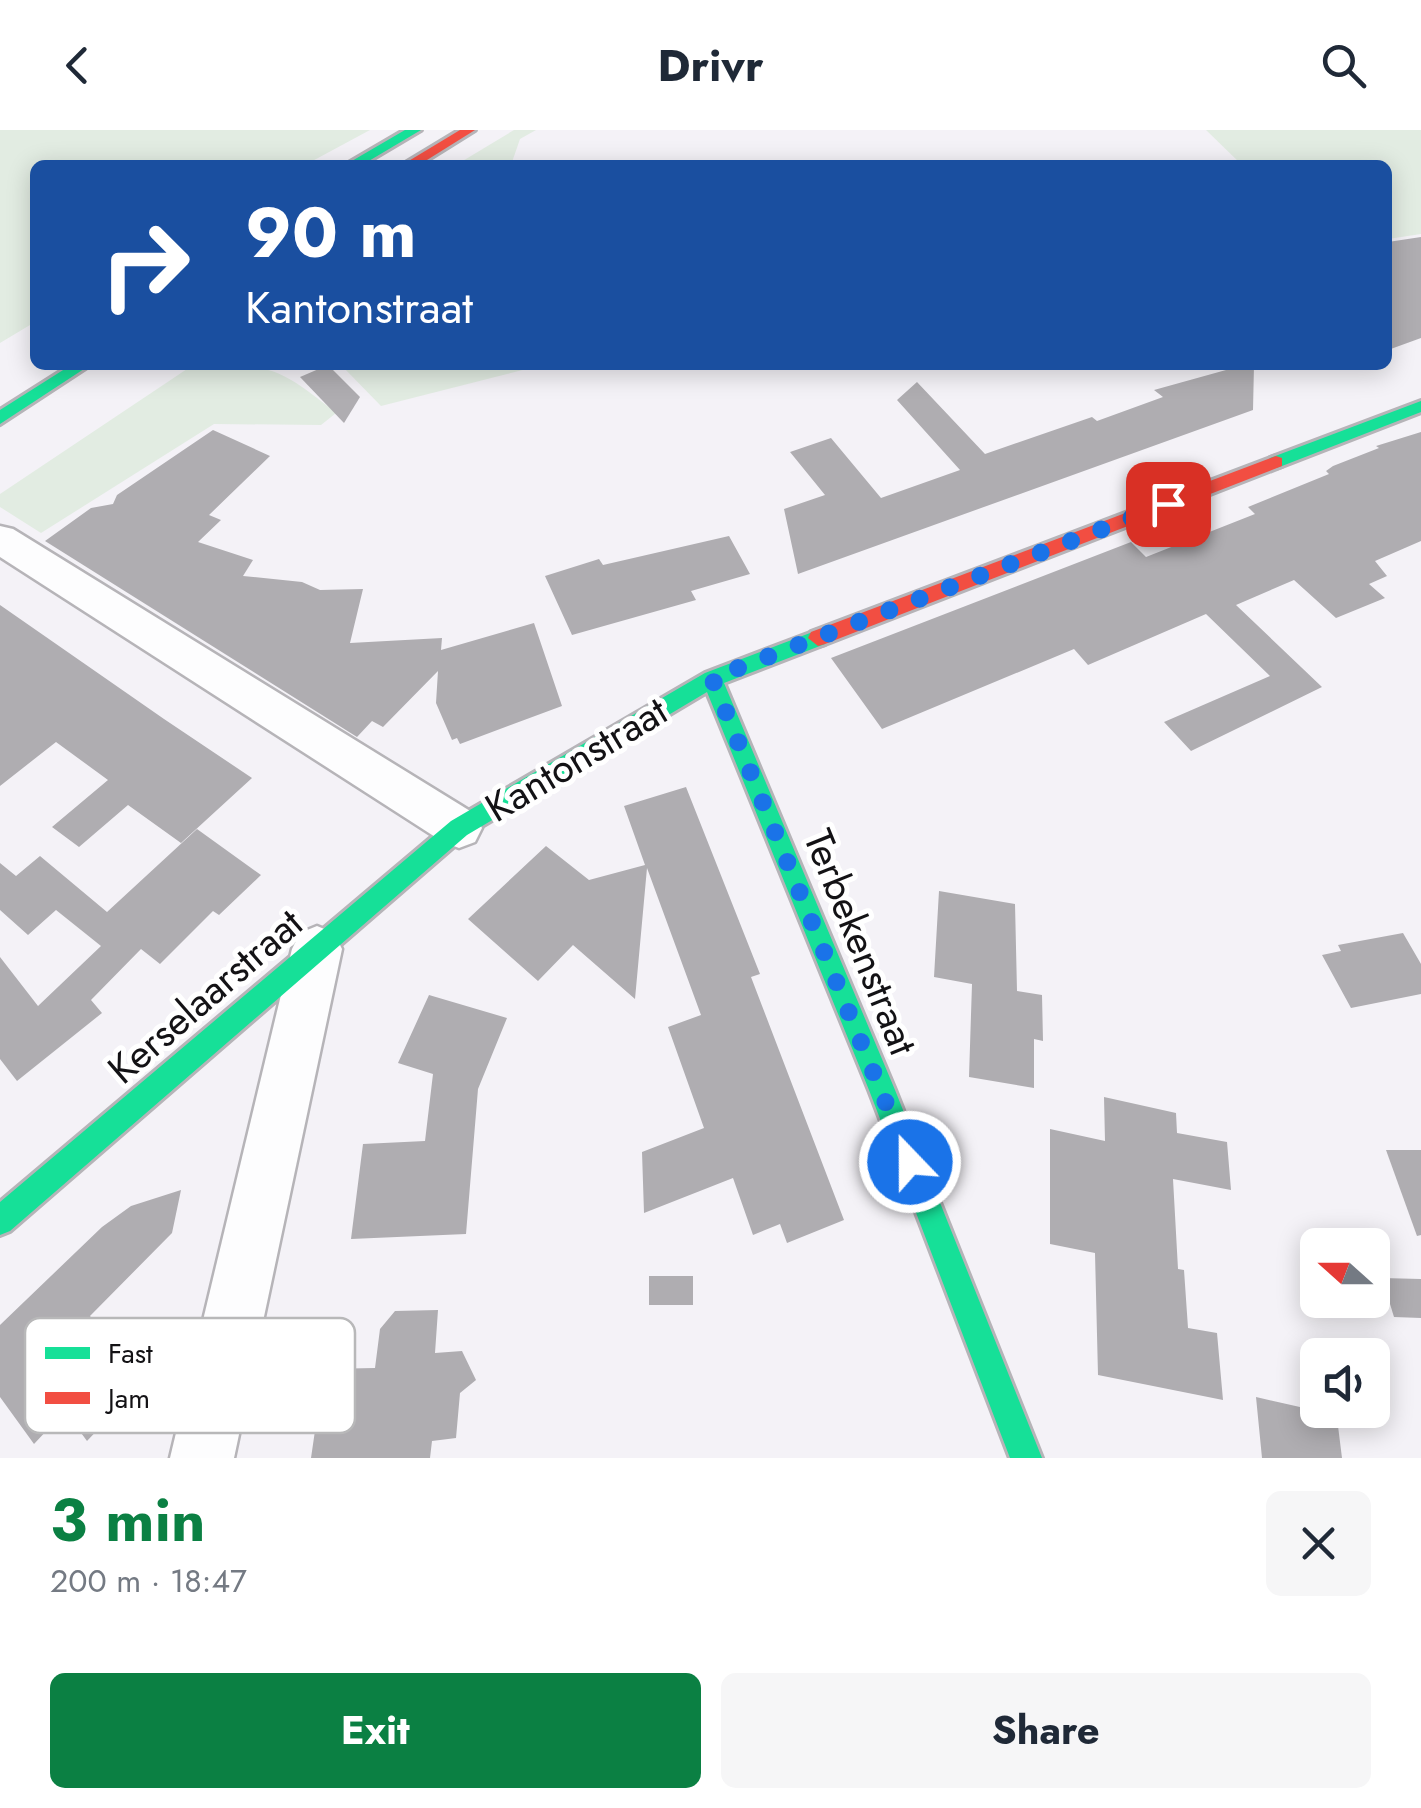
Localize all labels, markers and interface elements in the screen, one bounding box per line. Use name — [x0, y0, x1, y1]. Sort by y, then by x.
text: Drivr — [657, 33, 764, 98]
icon: back — [50, 38, 105, 93]
icon: search — [1316, 38, 1371, 93]
text: 90 m — [245, 182, 417, 283]
icon: right — [80, 200, 210, 330]
text: Kantonstraat — [245, 275, 473, 340]
pin — [1126, 462, 1211, 547]
icon: arrive — [1141, 477, 1196, 532]
street label: Kantonstraat — [474, 682, 678, 836]
street label: Terbekenstraat — [789, 821, 933, 1064]
street label: Kerselaarstraat — [95, 895, 315, 1097]
position arrow — [858, 1110, 962, 1214]
north arrow — [1300, 1228, 1390, 1318]
map controls — [1300, 1228, 1390, 1428]
legend — [25, 1318, 355, 1433]
text: Fast — [108, 1333, 153, 1374]
button: sound — [1300, 1338, 1390, 1428]
text: Jam — [104, 1378, 150, 1419]
text: 3 min — [50, 1477, 206, 1564]
button: close — [1266, 1491, 1371, 1596]
text: 200 m · 18:47 — [50, 1558, 247, 1604]
button: Exit — [50, 1673, 701, 1788]
button: Share — [721, 1673, 1371, 1788]

